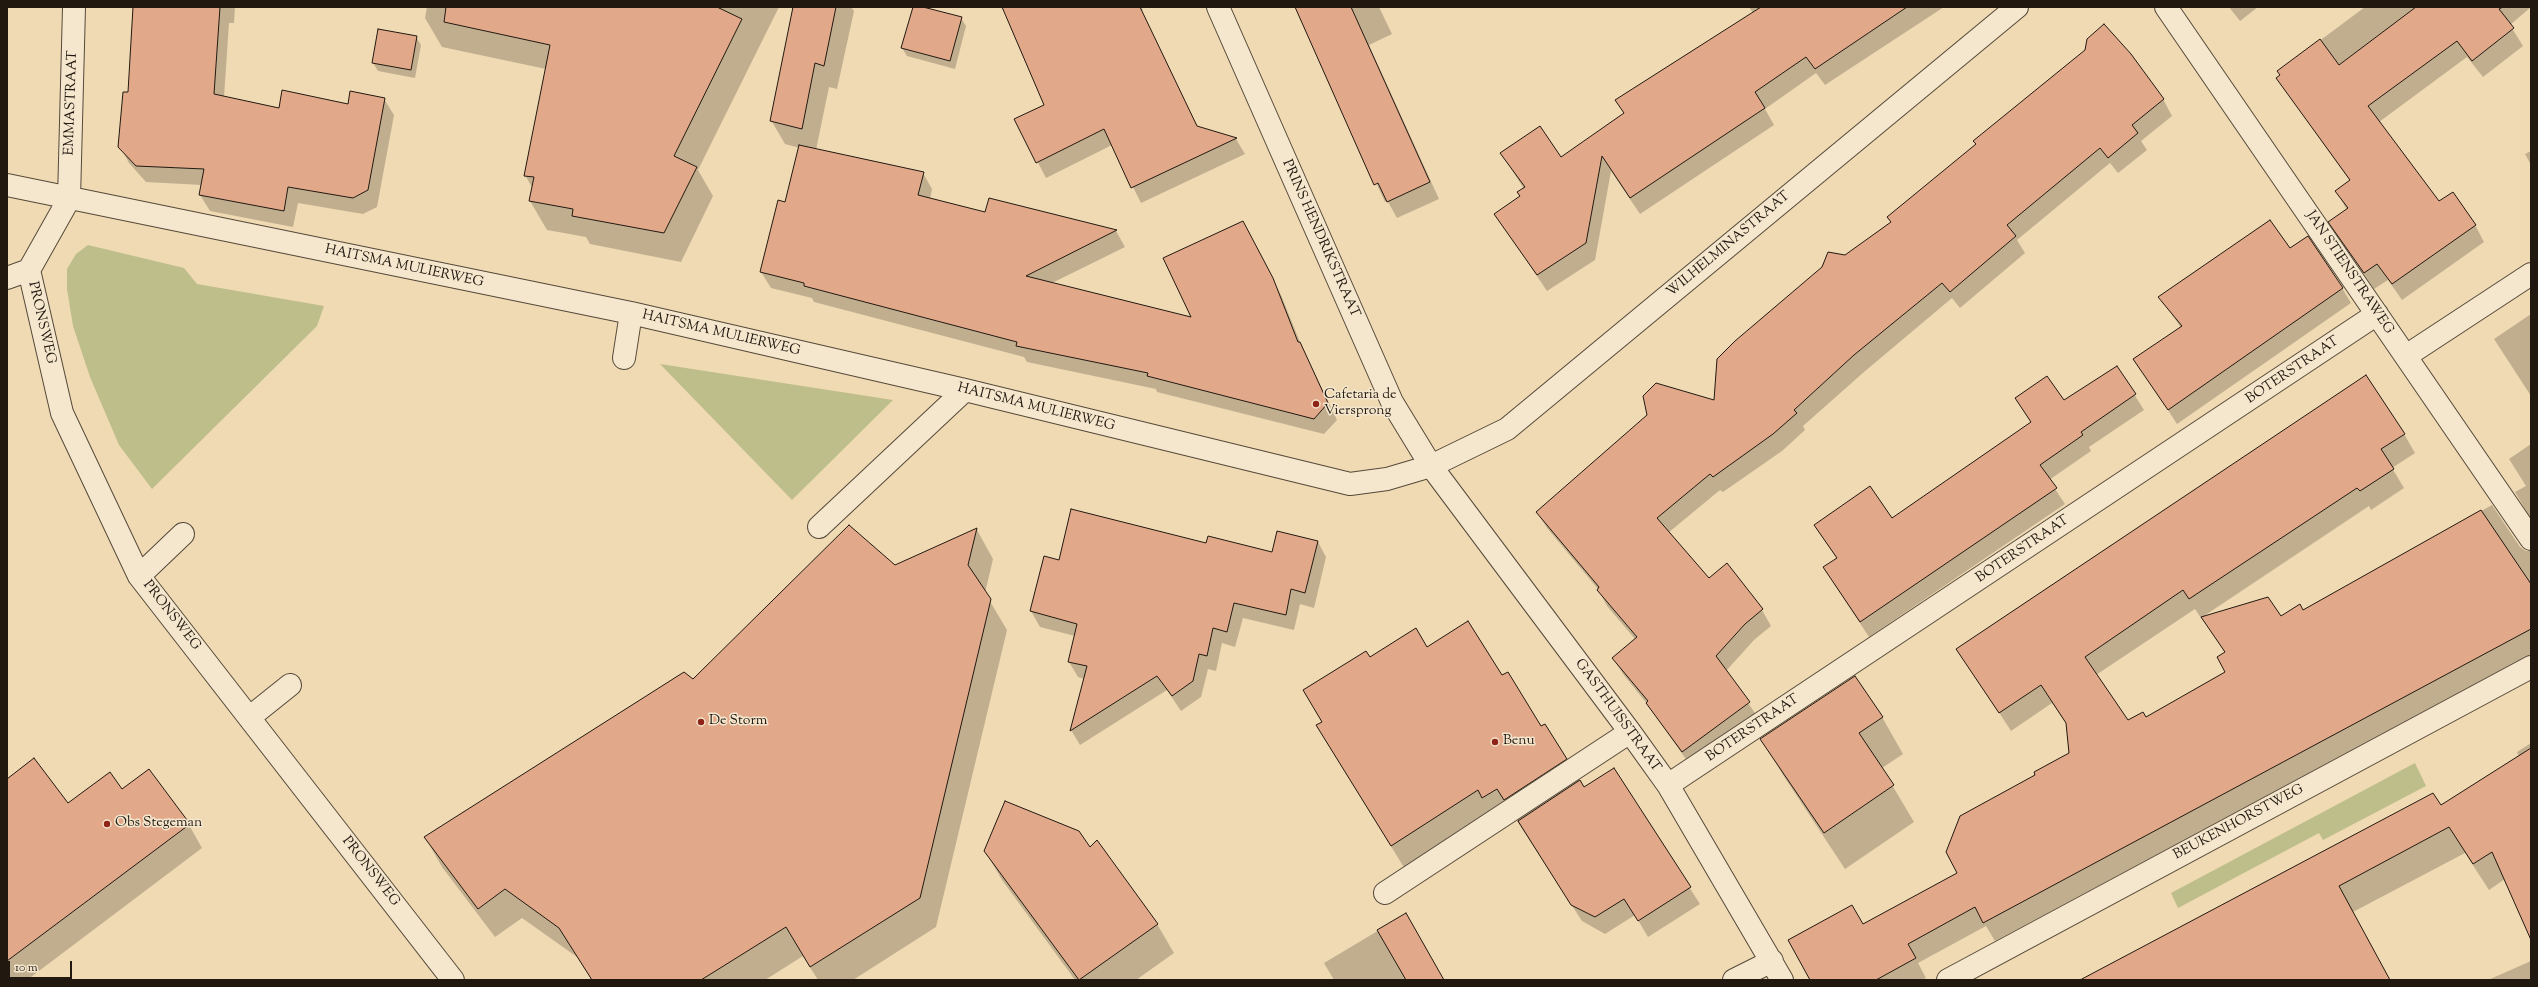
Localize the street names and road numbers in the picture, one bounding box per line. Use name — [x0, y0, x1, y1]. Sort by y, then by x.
street label: EMMASTRAAT — [62, 50, 82, 156]
street label: PRINS HENDRIKSTRAAT — [1278, 157, 1362, 321]
street label: WILHELMINASTRAAT — [1664, 189, 1794, 301]
street label: JAN STIENSTRAWEG — [2301, 208, 2397, 338]
street label: HAITSMA MULIERWEG — [323, 242, 485, 292]
street label: PRONSWEG — [23, 280, 59, 366]
street label: HAITSMA MULIERWEG — [640, 308, 802, 360]
street label: BOTERSTRAAT — [2243, 334, 2343, 408]
street label: HAITSMA MULIERWEG — [955, 380, 1117, 436]
street label: BOTERSTRAAT — [1973, 513, 2073, 587]
street label: PRONSWEG — [139, 578, 203, 654]
street label: GASTHUISSTRAAT — [1570, 656, 1664, 776]
street label: BOTERSTRAAT — [1703, 692, 1803, 766]
street label: BEUKENHORSTWEG — [2171, 782, 2307, 864]
street label: PRONSWEG — [338, 834, 402, 910]

